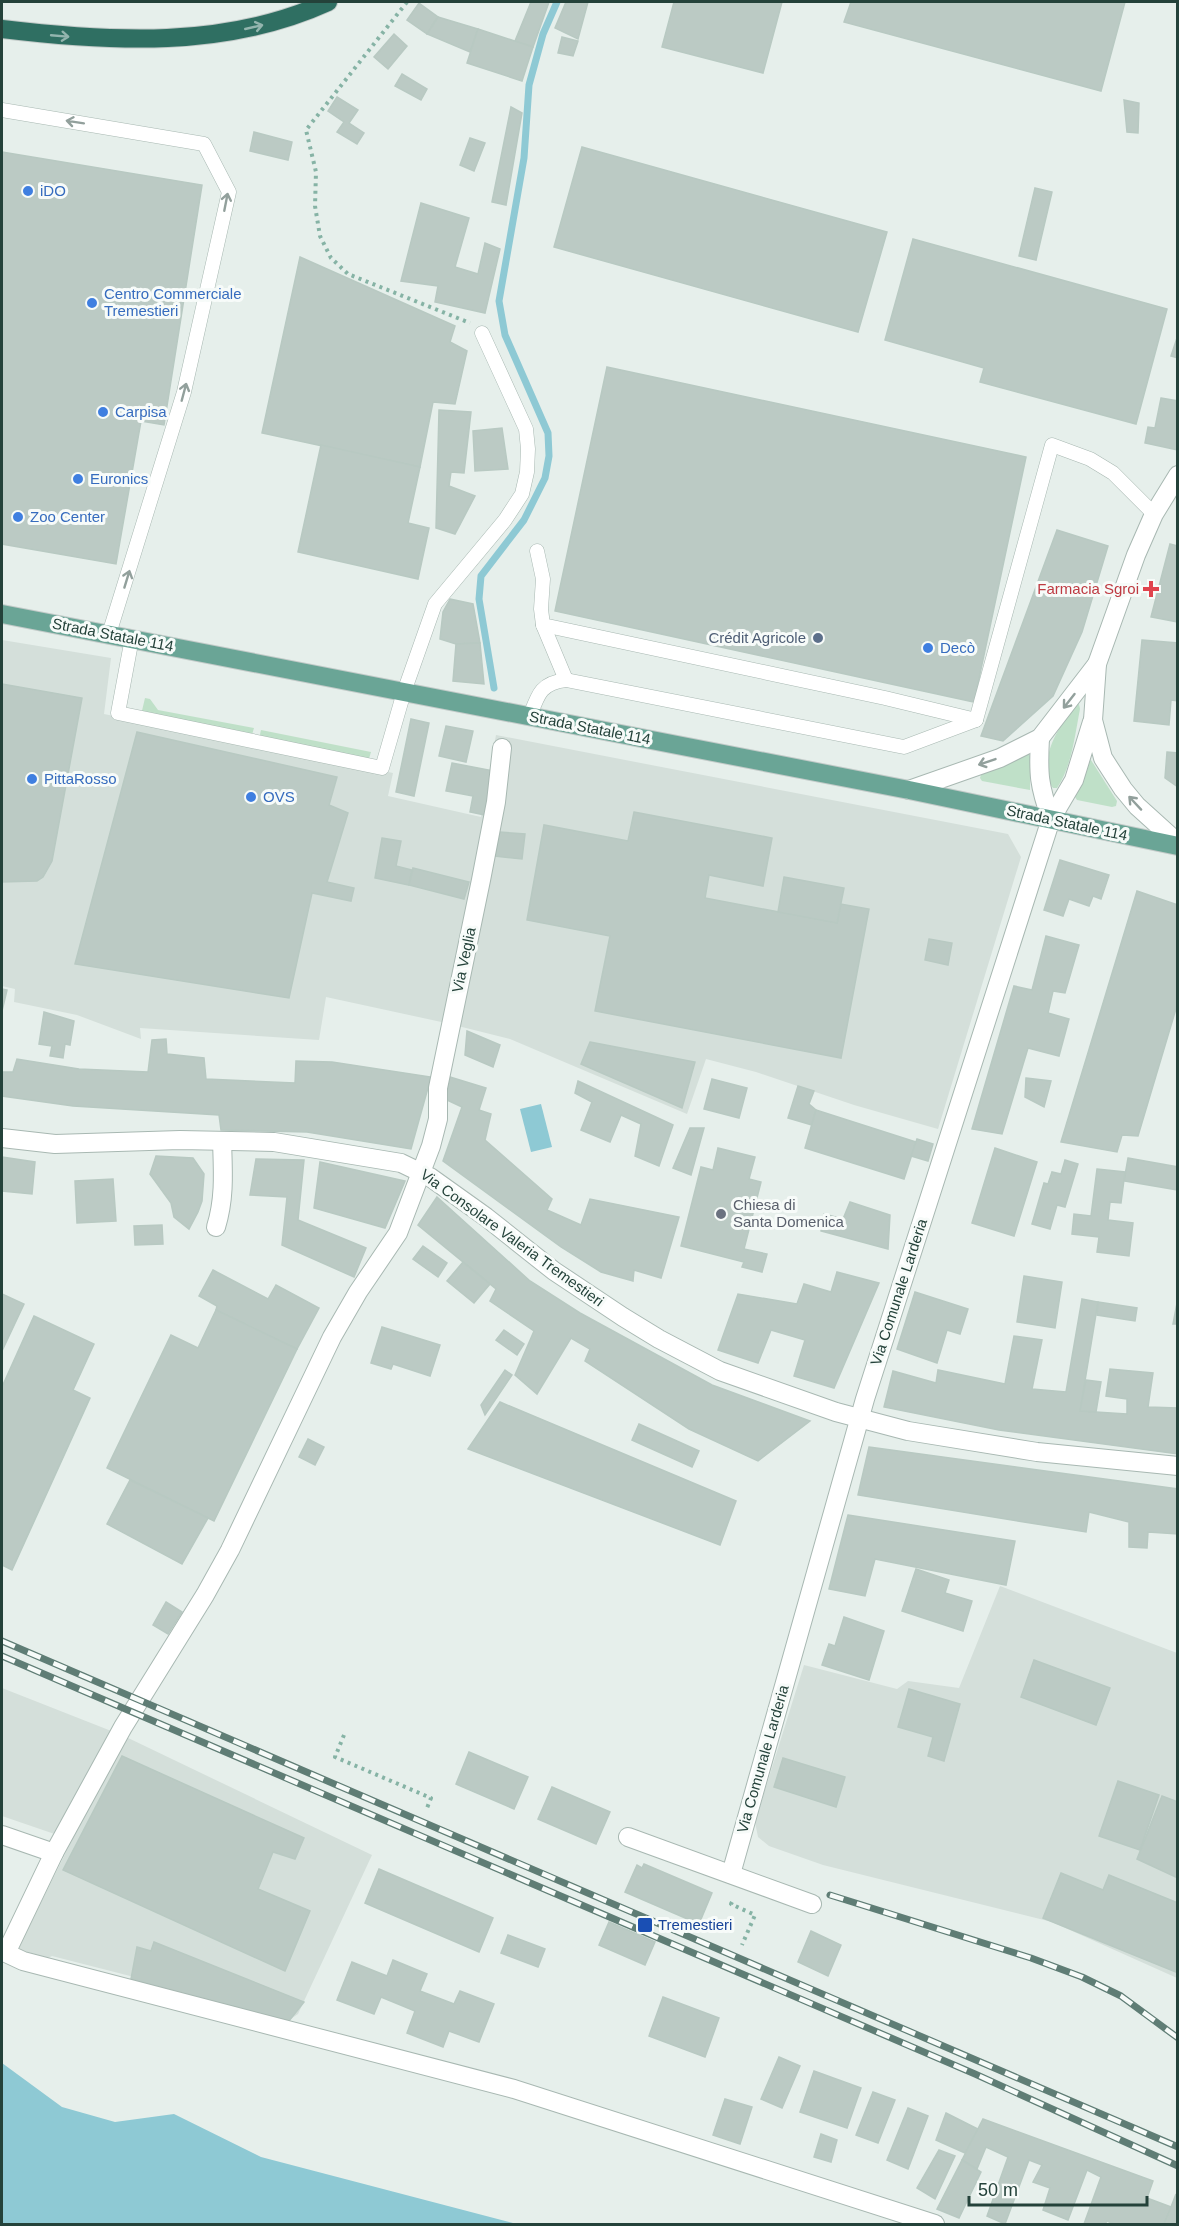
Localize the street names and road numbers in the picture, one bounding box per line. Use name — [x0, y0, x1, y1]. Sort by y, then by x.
street label: Strada Statale 114 — [51, 614, 175, 655]
street label: Strada Statale 114 — [528, 707, 652, 748]
street label: Strada Statale 114 — [1005, 801, 1129, 844]
street label: Via Veglia — [448, 925, 479, 994]
street label: Via Consolare Valeria Tremestieri — [417, 1165, 607, 1310]
street label: Via Comunale Larderia — [867, 1216, 930, 1367]
street label: Via Comunale Larderia — [733, 1682, 792, 1835]

